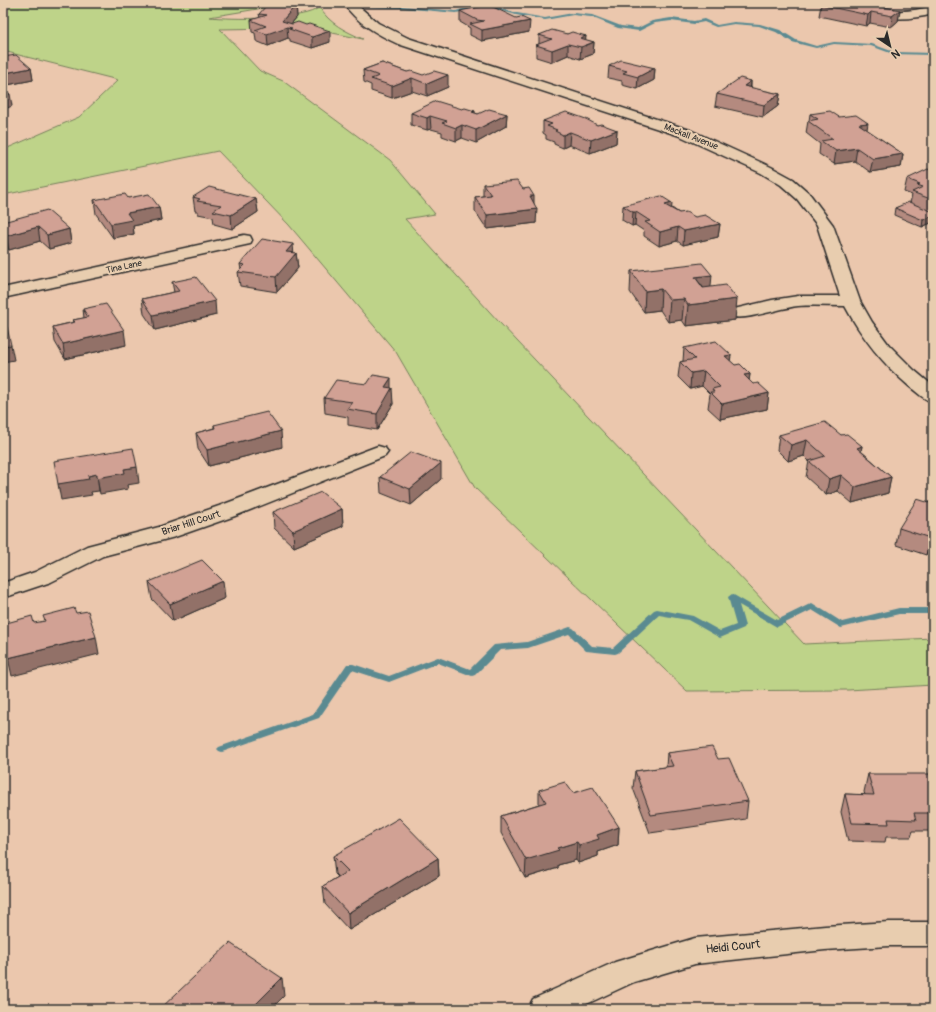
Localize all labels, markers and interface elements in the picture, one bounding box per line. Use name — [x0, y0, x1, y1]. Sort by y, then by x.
north arrow — [870, 26, 910, 66]
text: N — [888, 46, 902, 62]
street label: Mackall Avenue — [662, 122, 720, 153]
street label: Tina Lane — [105, 258, 143, 276]
street label: Briar Hill Court — [160, 508, 223, 538]
street label: Heidi Court — [705, 937, 761, 957]

